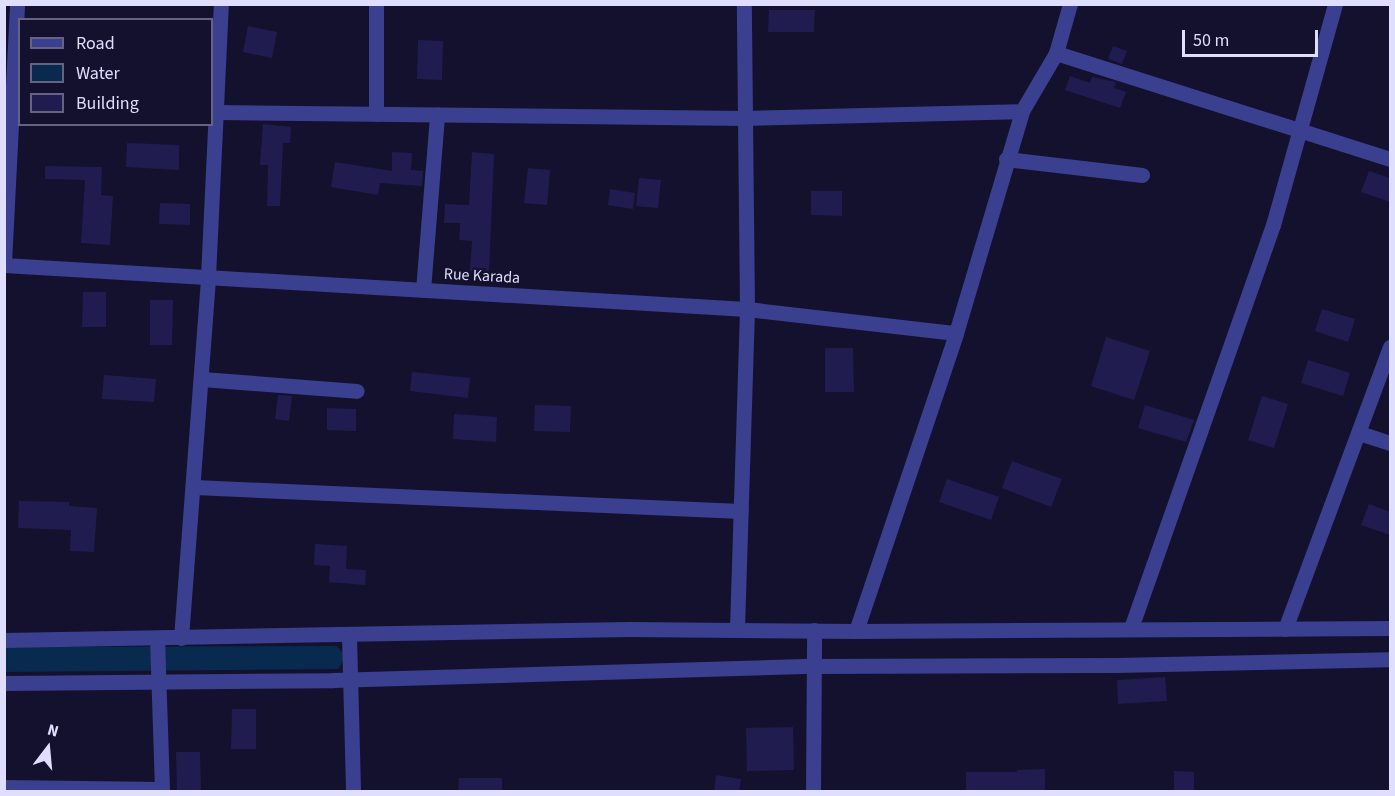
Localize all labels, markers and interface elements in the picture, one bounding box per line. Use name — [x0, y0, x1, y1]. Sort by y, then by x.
legend — [18, 18, 213, 126]
scale bar — [1185, 18, 1322, 56]
text: 50 m — [1193, 28, 1229, 53]
text: Road — [76, 31, 115, 56]
text: Water — [76, 61, 120, 86]
text: Building — [76, 91, 139, 116]
street label: Rue Karada — [443, 264, 521, 288]
north arrow — [18, 718, 78, 778]
text: N — [45, 719, 61, 743]

